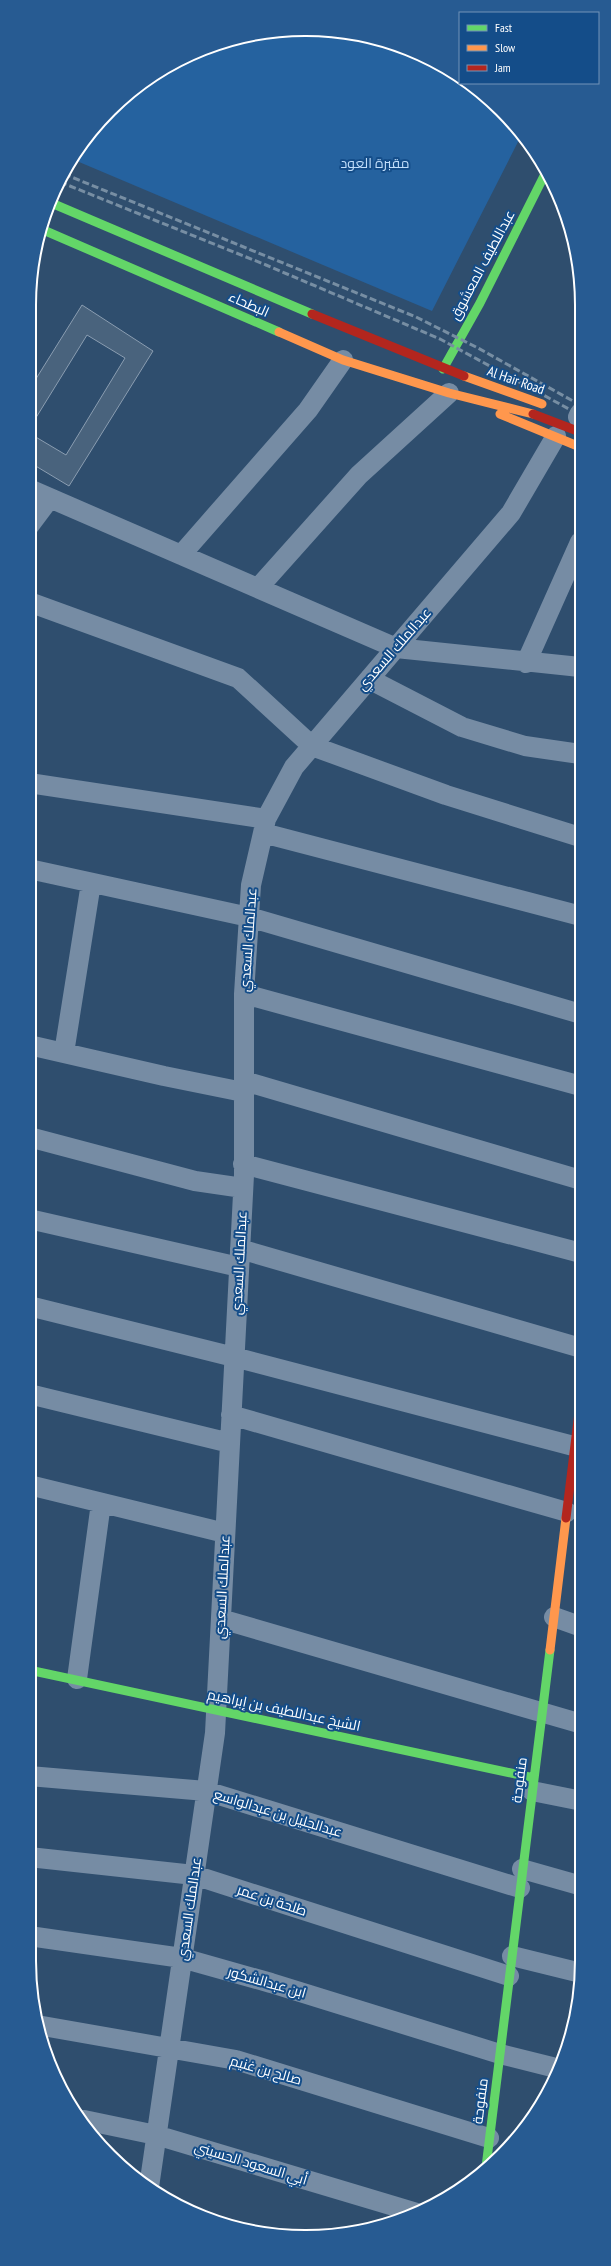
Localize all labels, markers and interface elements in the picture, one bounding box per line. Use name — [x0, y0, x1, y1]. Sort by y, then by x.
legend — [459, 12, 599, 84]
text: Fast — [495, 20, 513, 35]
text: Slow — [495, 40, 516, 55]
text: Jam — [494, 60, 511, 75]
park label: مقبرة العود — [341, 154, 409, 172]
street label: عبداللطيف المعشوق — [445, 207, 519, 323]
street label: البطحاء — [226, 287, 272, 321]
street label: Al Hair Road — [485, 362, 547, 398]
street label: عبدالملك السعدي — [353, 604, 437, 696]
street label: عبدالملك السعدي — [235, 887, 264, 993]
street label: عبدالملك السعدي — [227, 1210, 254, 1316]
street label: عبدالملك السعدي — [210, 1534, 237, 1640]
street label: الشيخ عبداللطيف بن إبراهيم — [206, 1685, 362, 1736]
street label: منفوحة — [507, 1756, 531, 1804]
street label: عبدالجليل بن عبدالواسع — [212, 1785, 344, 1841]
street label: عبدالملك السعدي — [173, 1856, 208, 1962]
street label: طلحة بن عمر — [234, 1880, 309, 1920]
street label: ابن عبدالشكور — [225, 1962, 308, 2002]
street label: صالح بن غنيم — [228, 2051, 304, 2090]
street label: منفوحة — [468, 2077, 492, 2125]
street label: أبي السعود الحسيني — [192, 2137, 310, 2192]

